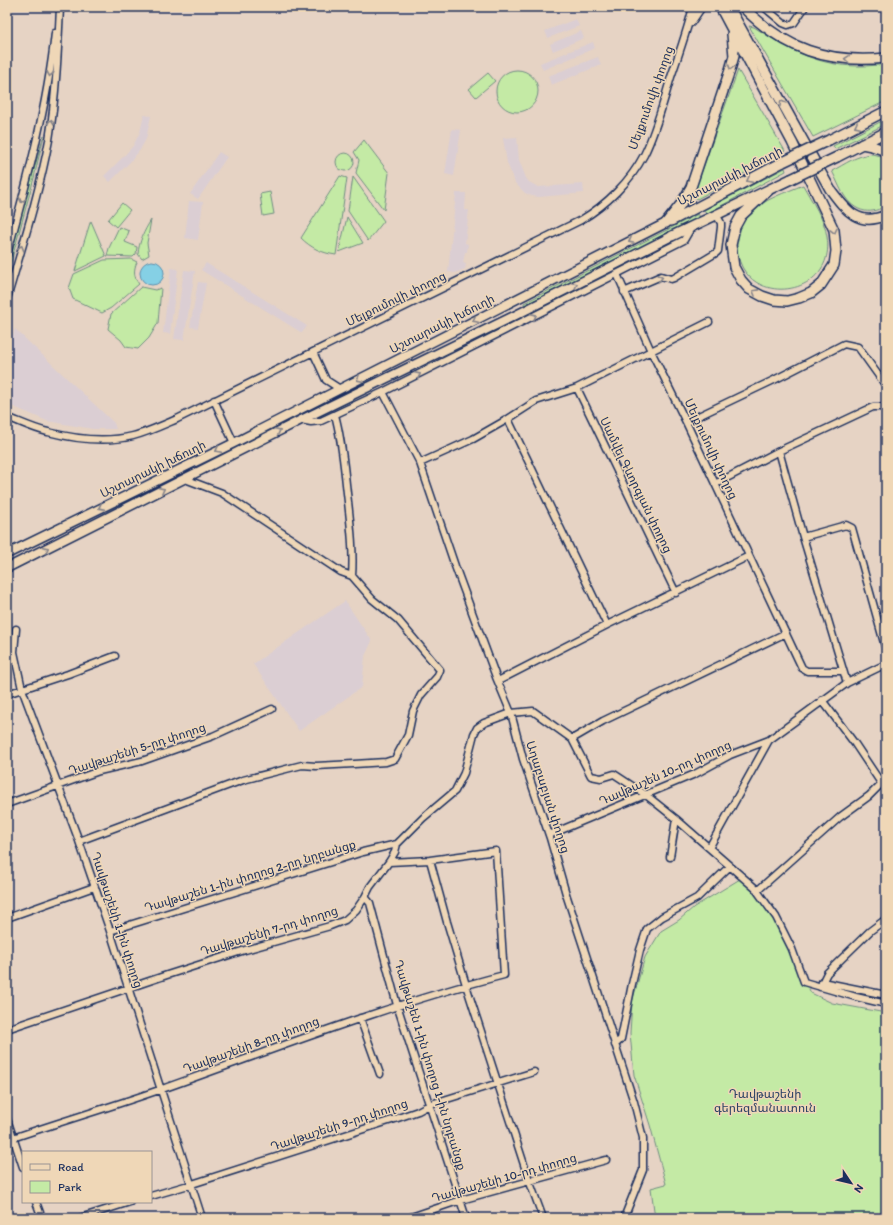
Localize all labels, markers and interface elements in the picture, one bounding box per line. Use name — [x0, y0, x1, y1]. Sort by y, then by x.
street label: Մելքումովի փողոց — [626, 44, 676, 152]
one-way arrow — [844, 55, 850, 64]
one-way arrow — [727, 63, 736, 70]
one-way arrow — [46, 70, 54, 77]
one-way arrow — [779, 100, 786, 107]
one-way arrow — [46, 119, 55, 125]
one-way arrow — [854, 121, 862, 128]
street label: Աշտարակի խճուղի — [675, 144, 785, 208]
one-way arrow — [745, 175, 753, 183]
one-way arrow — [18, 197, 27, 204]
one-way arrow — [829, 228, 837, 234]
one-way arrow — [628, 236, 635, 244]
one-way arrow — [16, 245, 25, 252]
street label: Մելքումովի փողոց — [344, 269, 448, 329]
one-way arrow — [657, 275, 663, 283]
one-way arrow — [571, 282, 579, 290]
one-way arrow — [752, 289, 759, 297]
street label: Աշտարակի խճուղի — [387, 292, 497, 356]
one-way arrow — [529, 313, 537, 321]
one-way arrow — [472, 315, 479, 323]
one-way arrow — [413, 372, 421, 379]
one-way arrow — [356, 374, 363, 382]
street label: Մելքումովի փողոց — [681, 396, 741, 502]
street label: Սամվել Գևորգյան փողոց — [597, 415, 675, 555]
one-way arrow — [274, 428, 281, 436]
street label: Աշտարակի խճուղի — [98, 437, 208, 501]
one-way arrow — [215, 445, 222, 453]
one-way arrow — [158, 488, 165, 495]
one-way arrow — [98, 502, 105, 510]
one-way arrow — [42, 546, 49, 553]
street label: Դավթաշենի 5-րդ փողոց — [67, 720, 207, 778]
street label: Դավթաշեն 10-րդ փողոց — [597, 738, 733, 808]
street label: Աղաբաբյան փողոց — [523, 739, 573, 855]
street label: Դավթաշեն 1-ին փողոց 2-րդ նրբանցք — [142, 837, 358, 915]
street label: Դավթաշենի 1-ին փողոց — [88, 850, 146, 990]
street label: Դավթաշենի 7-րդ փողոց — [198, 903, 340, 959]
street label: Դավթաշեն 1-ին փողոց 1-ին նրբանցք — [391, 958, 469, 1172]
street label: Դավթաշենի 8-րդ փողոց — [181, 1014, 321, 1076]
park label: Դավթաշենի գերեզմանատուն — [714, 1087, 816, 1115]
street label: Դավթաշենի 9-րդ փողոց — [269, 1096, 409, 1154]
legend — [22, 1151, 152, 1203]
street label: Դավթաշենի 10-րդ փողոց — [430, 1151, 578, 1205]
text: Road — [58, 1160, 84, 1174]
north arrow — [831, 1163, 871, 1203]
text: Park — [58, 1180, 82, 1194]
text: N — [851, 1182, 866, 1195]

